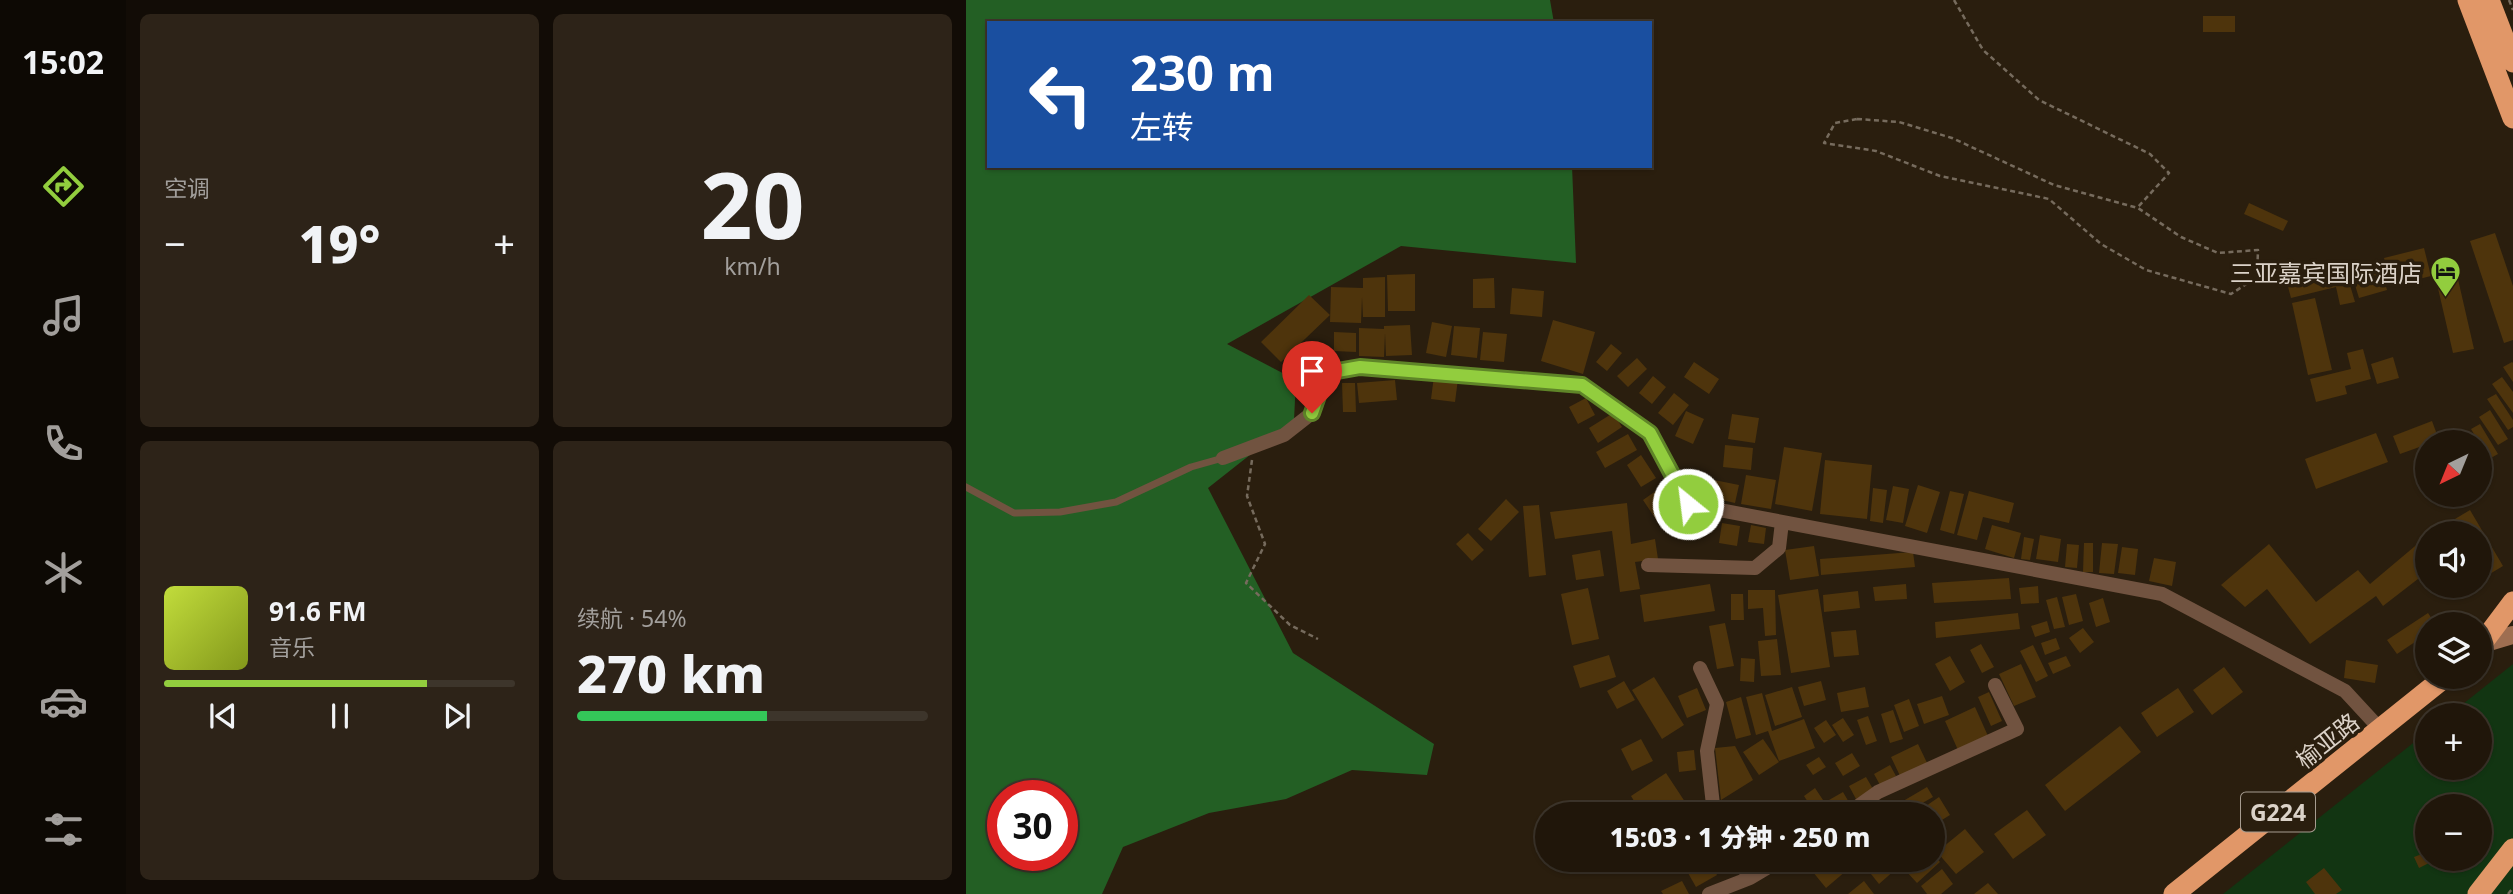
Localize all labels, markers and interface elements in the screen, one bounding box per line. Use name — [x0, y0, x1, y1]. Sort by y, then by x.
text: 230 m — [1130, 39, 1275, 105]
text: 15:02 — [22, 40, 104, 83]
icon: left — [1015, 49, 1106, 140]
text: 左转 — [1130, 105, 1194, 148]
text: 20 — [700, 142, 805, 266]
icon: directions — [39, 162, 88, 211]
text: 空调 — [164, 172, 210, 204]
text: 19° — [298, 207, 381, 278]
text: − — [164, 217, 186, 269]
text: + — [493, 217, 515, 269]
text: km/h — [724, 250, 781, 282]
hotel icon: 三亚嘉宾国际酒店 — [2428, 255, 2462, 299]
place label: 三亚嘉宾国际酒店 — [2230, 256, 2422, 289]
icon: music — [39, 291, 88, 340]
pin — [1282, 341, 1342, 413]
icon: arrive — [1293, 352, 1331, 390]
icon: phone — [39, 419, 88, 468]
north arrow — [2415, 430, 2492, 508]
map controls — [2415, 430, 2492, 871]
position arrow — [1651, 467, 1725, 541]
button: sound — [2415, 521, 2492, 598]
icon: climate — [39, 548, 88, 597]
text: 91.6 FM — [269, 593, 366, 629]
text: 续航 · 54% — [577, 602, 687, 634]
button: layers — [2415, 612, 2492, 689]
text: 音乐 — [269, 631, 315, 663]
text: 270 km — [577, 637, 765, 708]
icon: car — [39, 677, 88, 726]
icon: previous — [204, 697, 242, 735]
icon: pause — [321, 697, 359, 735]
icon: next — [438, 697, 476, 735]
button: + — [2415, 703, 2492, 780]
street label: 榆亚路 — [2288, 705, 2366, 775]
speed limit sign: 30 — [987, 780, 1078, 871]
road number: G224 — [2241, 792, 2315, 832]
button: − — [2415, 794, 2492, 871]
icon: filters — [39, 805, 88, 854]
text: 15:03 · 1 分钟 · 250 m — [1610, 819, 1870, 855]

